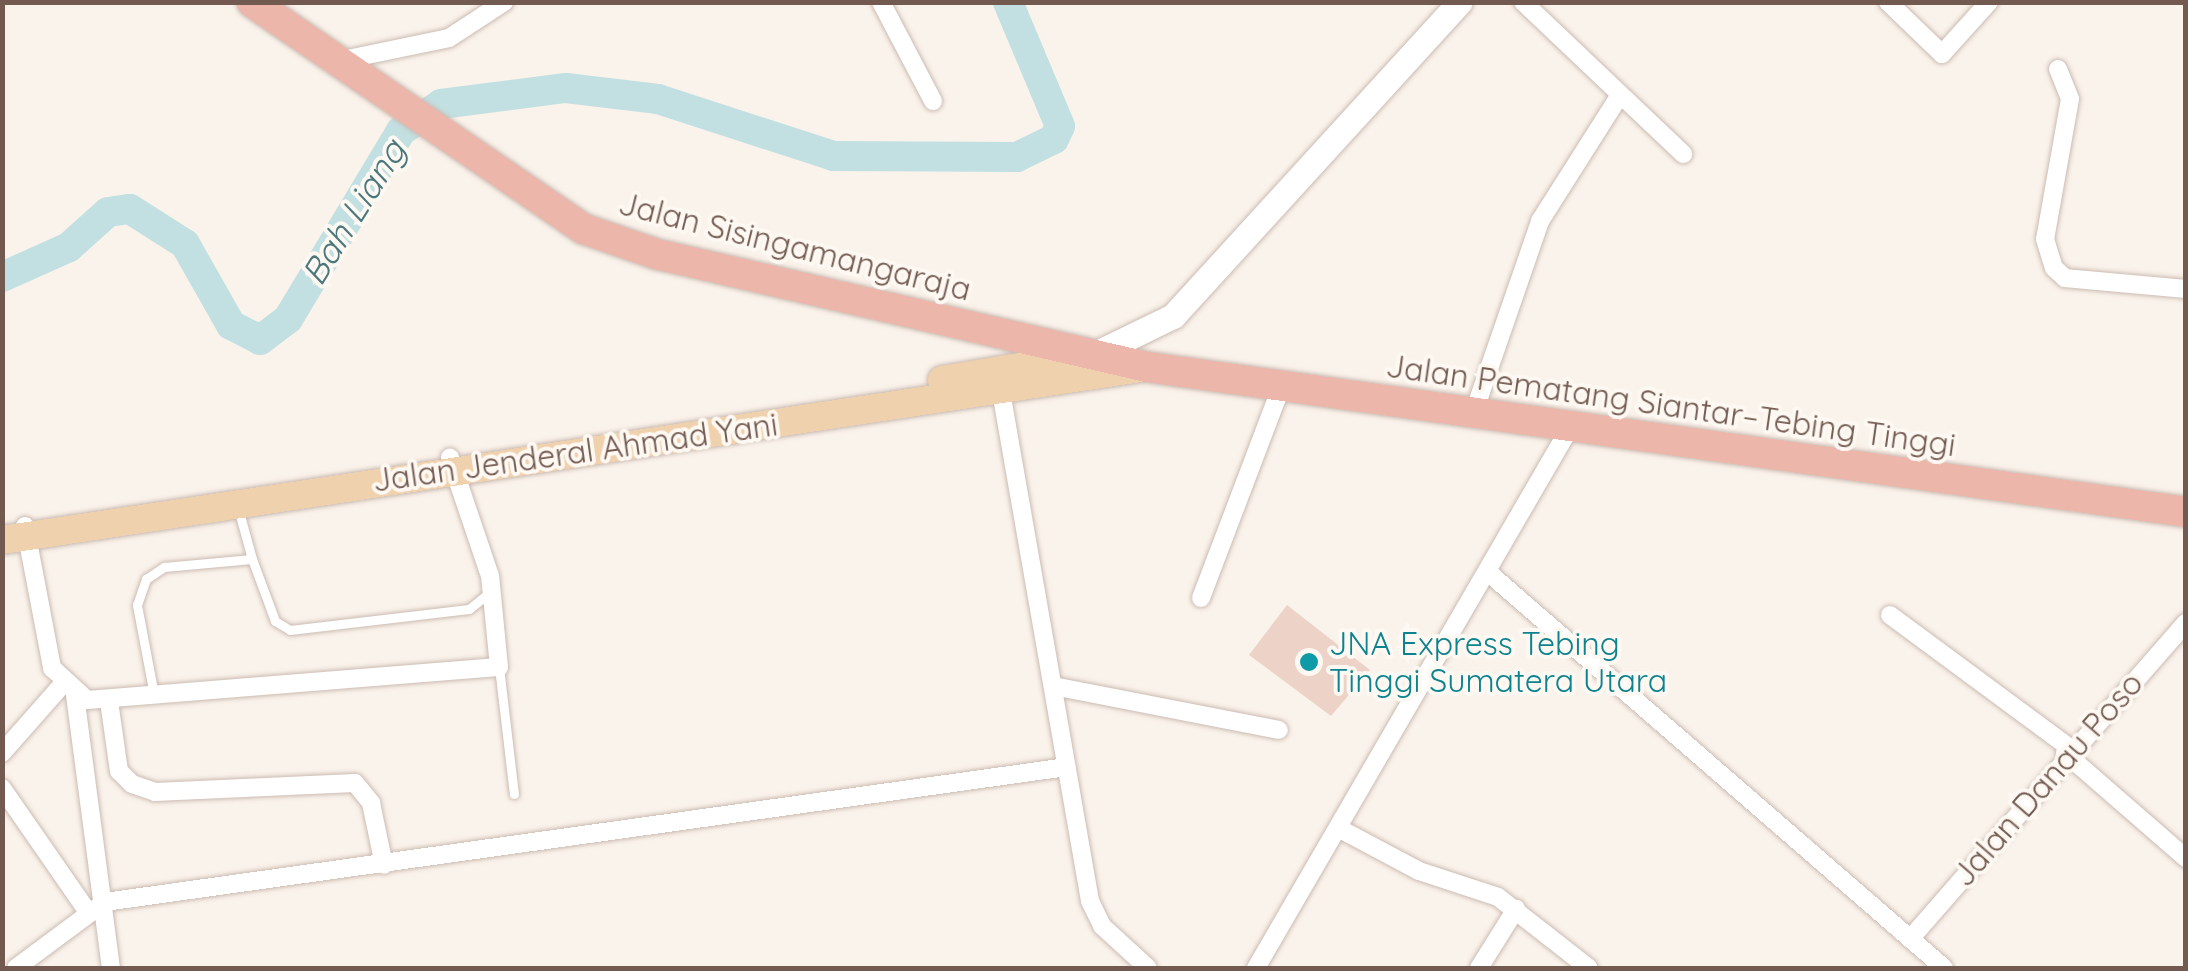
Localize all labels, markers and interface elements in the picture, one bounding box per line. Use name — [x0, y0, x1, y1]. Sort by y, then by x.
water label: Bah Liang — [292, 132, 414, 292]
street label: Jalan Sisingamangaraja — [615, 184, 975, 308]
street label: Jalan Pematang Siantar–Tebing Tinggi — [1384, 346, 1958, 464]
street label: Jalan Jenderal Ahmad Yani — [370, 405, 780, 499]
place label: JNA Express Tebing Tinggi Sumatera Utara — [1329, 625, 1667, 700]
marker: JNA Express Tebing Tinggi Sumatera Utara — [1298, 651, 1320, 673]
street label: Jalan Danau Poso — [1944, 664, 2150, 894]

